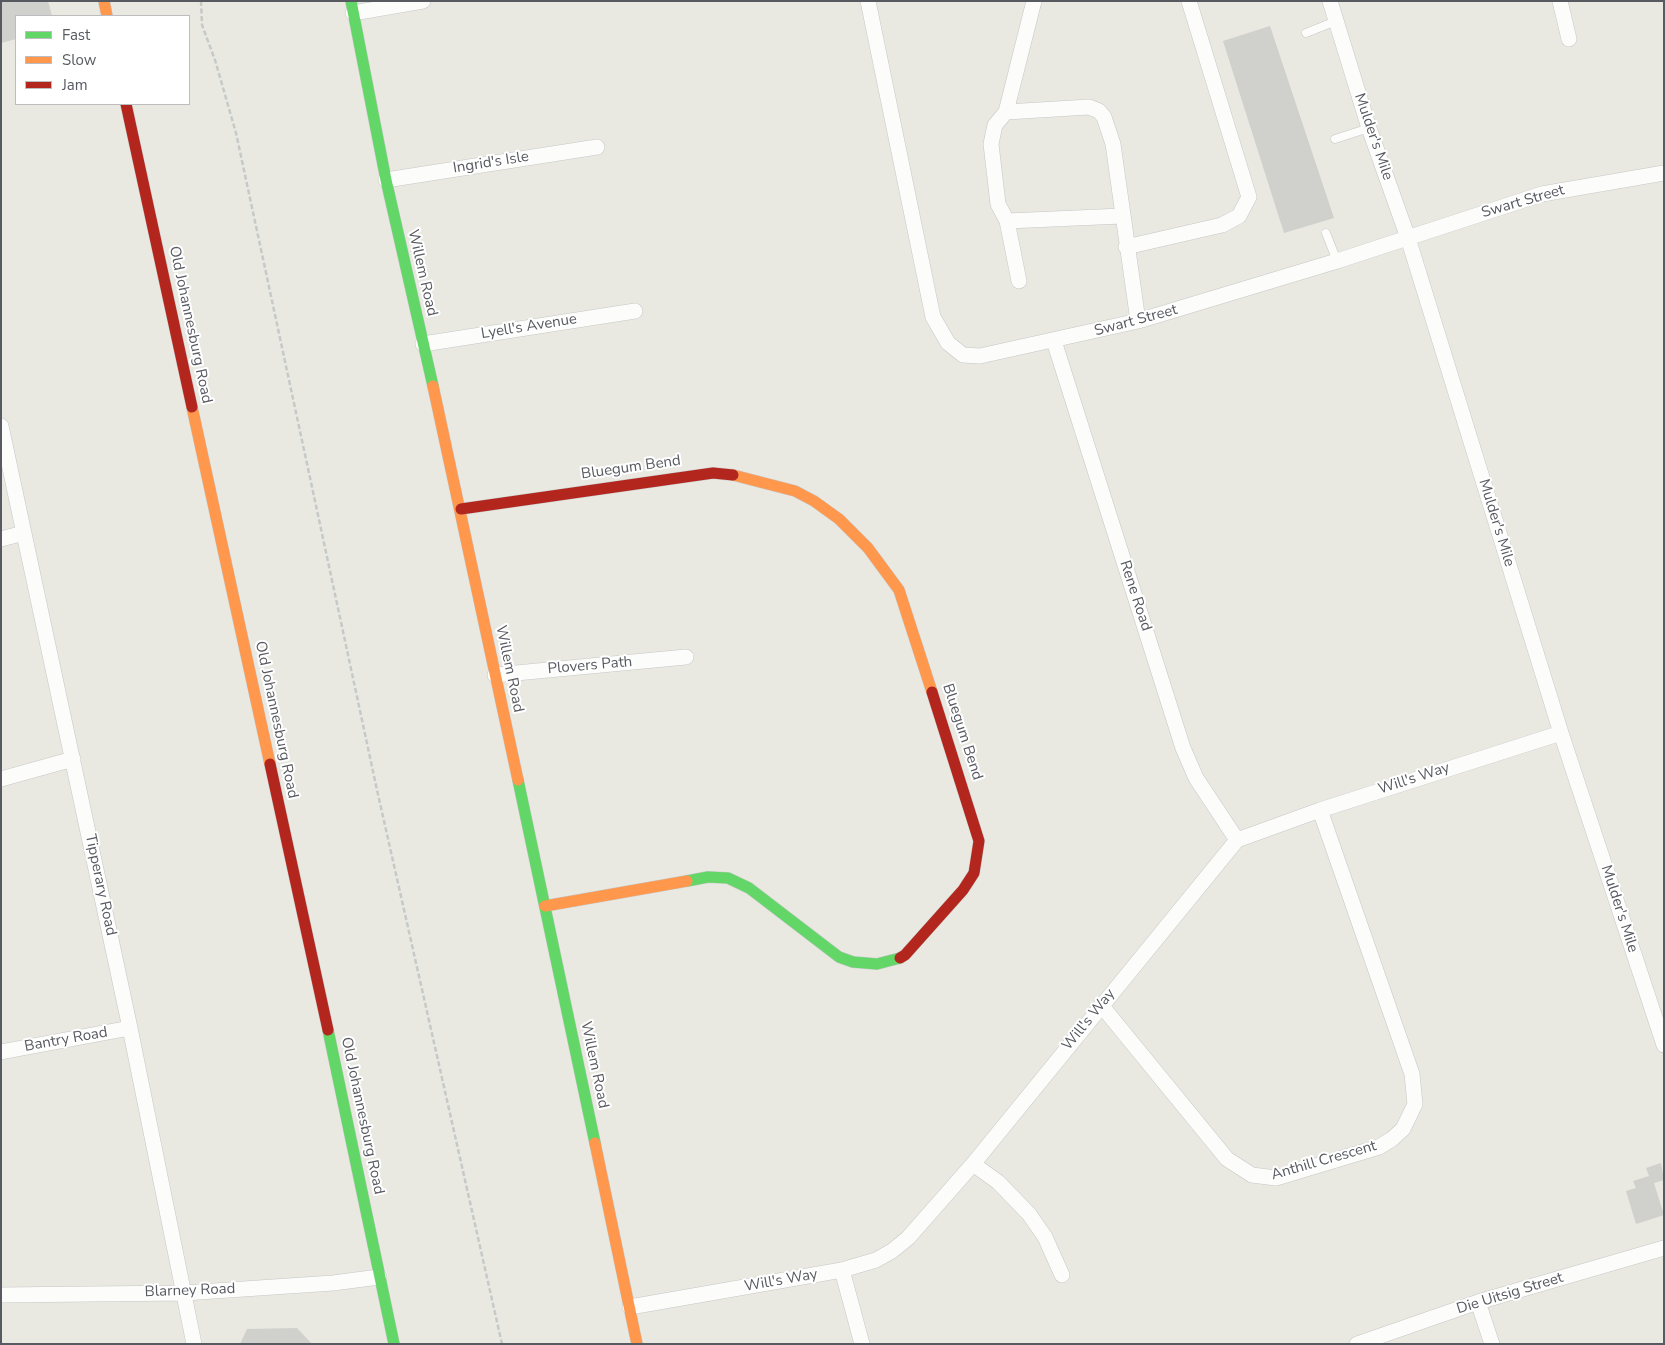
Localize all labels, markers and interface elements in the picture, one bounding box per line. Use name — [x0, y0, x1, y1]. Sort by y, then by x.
legend — [15, 15, 190, 105]
text: Fast — [62, 25, 90, 45]
text: Slow — [62, 50, 96, 70]
text: Jam — [62, 75, 88, 95]
street label: Mulder's Mile — [1350, 91, 1396, 183]
street label: Ingrid's Isle — [452, 148, 530, 178]
street label: Swart Street — [1480, 182, 1566, 222]
street label: Willem Road — [403, 228, 441, 318]
street label: Old Johannesburg Road — [165, 245, 215, 405]
street label: Swart Street — [1092, 301, 1180, 341]
street label: Lyell's Avenue — [480, 311, 578, 343]
street label: Bluegum Bend — [580, 452, 682, 484]
street label: Mulder's Mile — [1474, 477, 1518, 569]
street label: Rene Road — [1115, 558, 1155, 634]
street label: Willem Road — [491, 624, 527, 714]
street label: Old Johannesburg Road — [251, 640, 301, 800]
street label: Plovers Path — [547, 653, 633, 679]
street label: Bluegum Bend — [938, 682, 986, 782]
street label: Will's Way — [1376, 759, 1452, 799]
street label: Tipperary Road — [80, 833, 120, 937]
street label: Mulder's Mile — [1596, 863, 1642, 955]
street label: Will's Way — [1059, 986, 1119, 1054]
street label: Willem Road — [576, 1020, 612, 1110]
street label: Bantry Road — [23, 1024, 109, 1056]
street label: Old Johannesburg Road — [337, 1036, 387, 1196]
street label: Anthill Crescent — [1269, 1137, 1379, 1185]
street label: Will's Way — [743, 1266, 819, 1296]
street label: Die Uitsig Street — [1455, 1269, 1565, 1319]
street label: Blarney Road — [144, 1280, 236, 1302]

